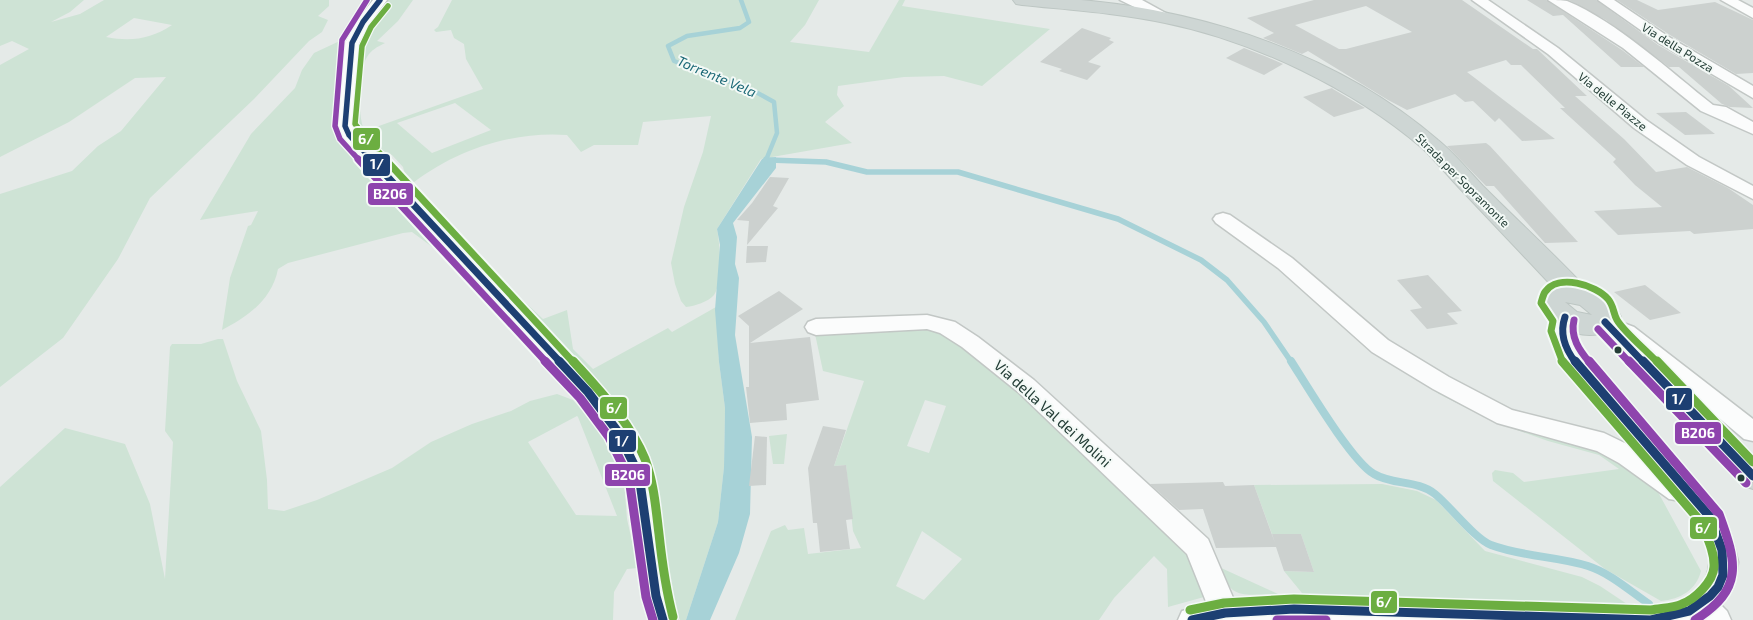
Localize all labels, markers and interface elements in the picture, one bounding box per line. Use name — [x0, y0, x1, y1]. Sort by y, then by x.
street label: Via della Pozza — [1640, 19, 1716, 75]
water label: Torrente Vela — [675, 52, 759, 100]
street label: Via delle Piazze — [1576, 69, 1650, 133]
line badge: 6/ — [352, 127, 381, 151]
text: 6/ — [358, 130, 374, 147]
street label: Strada per Sopramonte — [1413, 130, 1513, 230]
line badge: 1/ — [362, 153, 391, 177]
text: 1/ — [370, 155, 384, 172]
line badge: B206 — [367, 182, 414, 206]
text: B206 — [373, 185, 407, 202]
unlabelled marker — [1613, 345, 1623, 355]
street label: Via della Val dei Molini — [991, 356, 1115, 470]
line badge: 1/ — [1665, 387, 1693, 411]
text: 1/ — [1672, 390, 1686, 407]
line badge: 6/ — [599, 396, 628, 420]
text: 6/ — [606, 399, 622, 416]
line badge: B206 — [1674, 421, 1722, 445]
text: B206 — [1681, 424, 1715, 441]
line badge: 1/ — [608, 429, 637, 453]
text: 1/ — [615, 432, 629, 449]
line badge: B206 — [604, 463, 651, 487]
text: B206 — [611, 466, 645, 483]
unlabelled marker — [1736, 473, 1746, 483]
line badge: 6/ — [1689, 516, 1718, 540]
text: 6/ — [1695, 519, 1711, 536]
line badge: 6/ — [1370, 590, 1398, 614]
text: 6/ — [1376, 593, 1392, 610]

